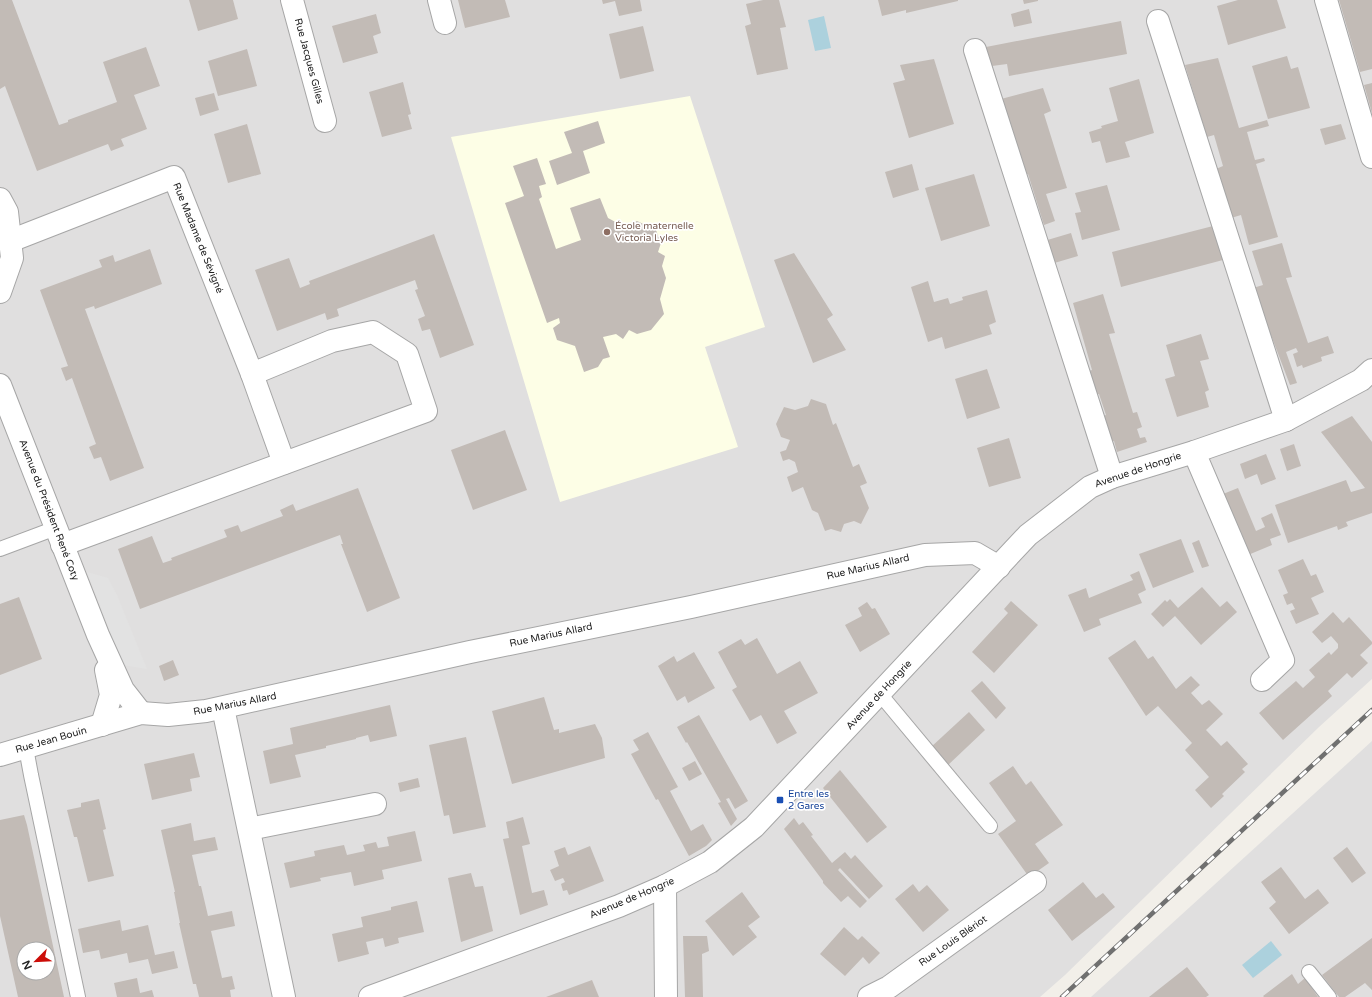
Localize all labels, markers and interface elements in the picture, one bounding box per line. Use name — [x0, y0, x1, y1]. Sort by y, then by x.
street label: Rue Jacques Gilles — [292, 17, 326, 105]
street label: Rue Madame de Sévigné — [170, 181, 226, 295]
place label: École maternelle Victoria Lyles — [615, 220, 694, 244]
marker: École maternelle Victoria Lyles — [602, 227, 612, 237]
street label: Avenue du Président René Coty — [16, 438, 82, 583]
street label: Avenue de Hongrie — [1093, 449, 1183, 490]
street label: Rue Marius Allard — [825, 552, 911, 582]
street label: Rue Marius Allard — [508, 620, 594, 650]
street label: Avenue de Hongrie — [844, 657, 915, 732]
street label: Rue Marius Allard — [192, 690, 278, 718]
street label: Rue Jean Bouin — [14, 724, 88, 756]
place label: Entre les 2 Gares — [788, 788, 829, 812]
marker: Entre les 2 Gares — [775, 795, 785, 805]
street label: Avenue de Hongrie — [588, 875, 676, 921]
street label: Rue Louis Blériot — [917, 913, 990, 969]
north arrow — [16, 941, 56, 981]
text: N — [20, 958, 35, 972]

